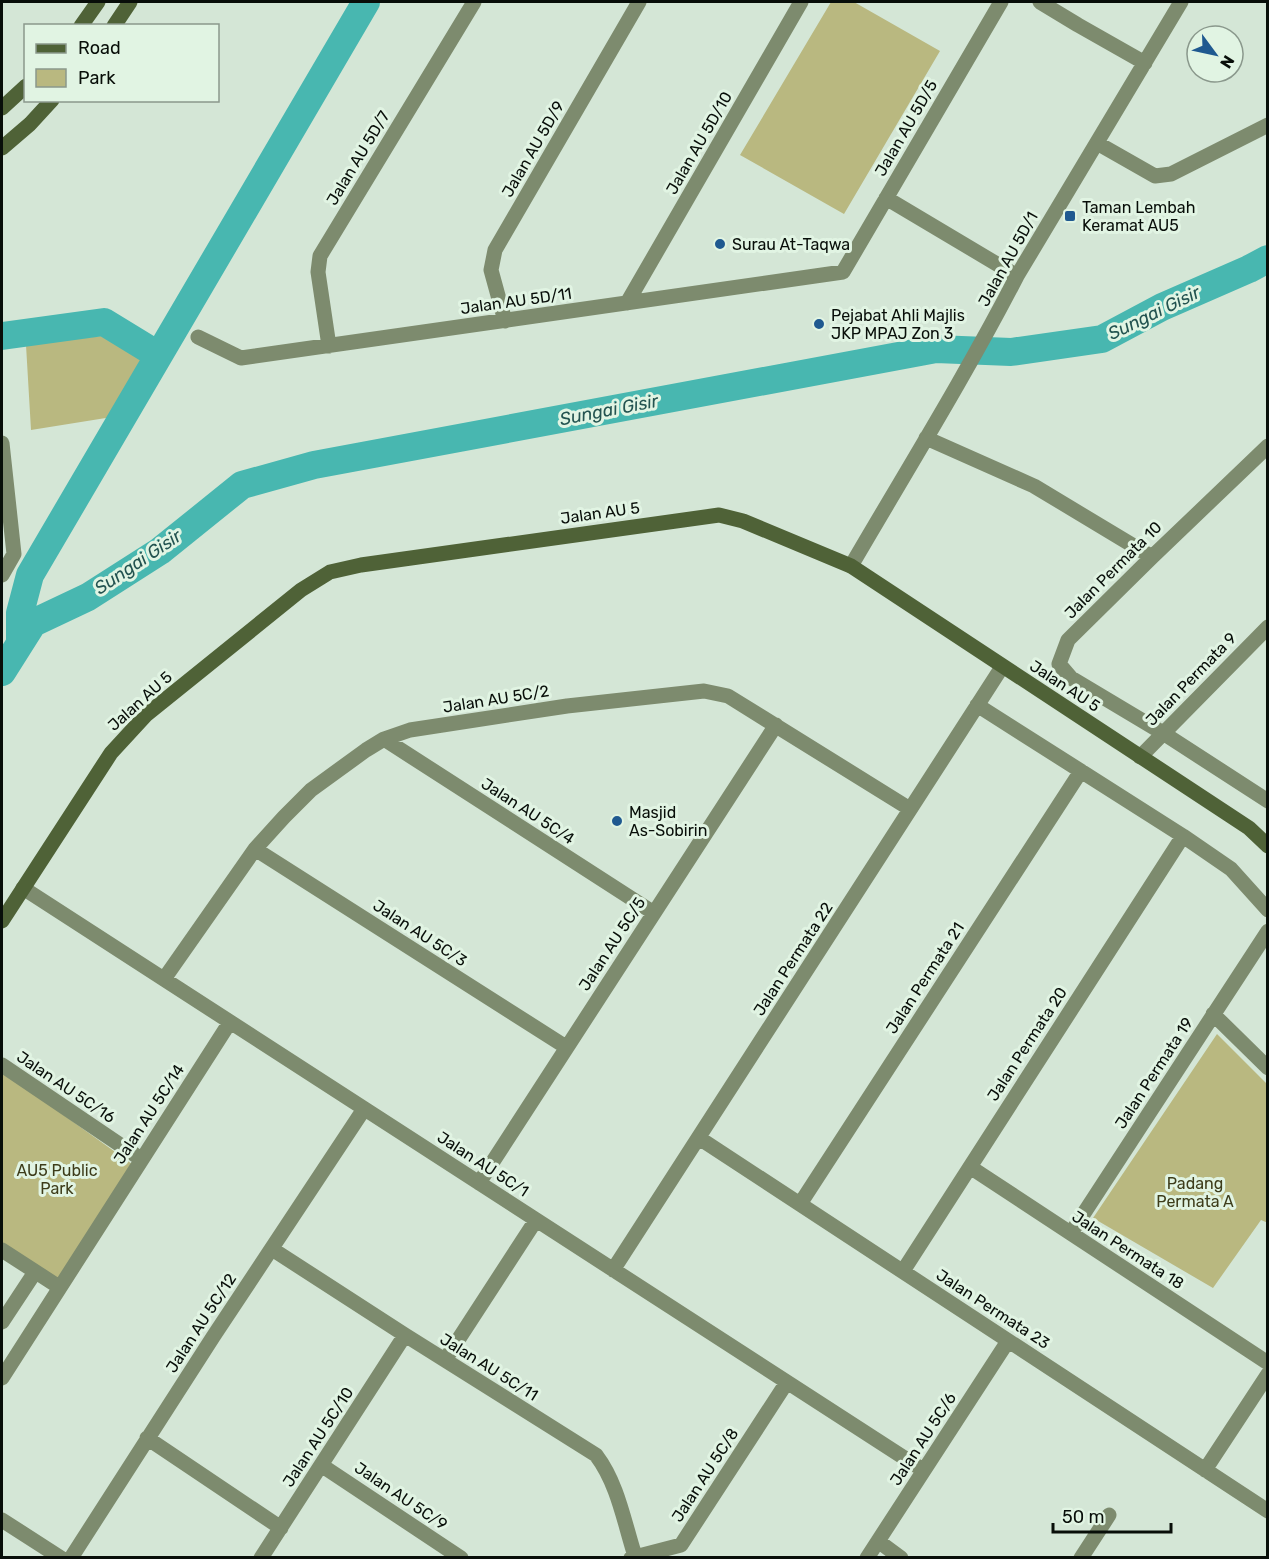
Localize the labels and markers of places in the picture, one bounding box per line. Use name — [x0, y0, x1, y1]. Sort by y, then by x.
place label: Taman Lembah Keramat AU5 — [1082, 198, 1195, 235]
marker: Taman Lembah Keramat AU5 — [1063, 209, 1077, 223]
place label: Surau At-Taqwa — [732, 235, 850, 254]
marker: Surau At-Taqwa — [713, 237, 727, 251]
place label: Pejabat Ahli Majlis JKP MPAJ Zon 3 — [831, 306, 965, 343]
marker: Pejabat Ahli Majlis JKP MPAJ Zon 3 — [812, 317, 826, 331]
place label: Masjid As-Sobirin — [629, 803, 707, 840]
marker: Masjid As-Sobirin — [610, 814, 624, 828]

